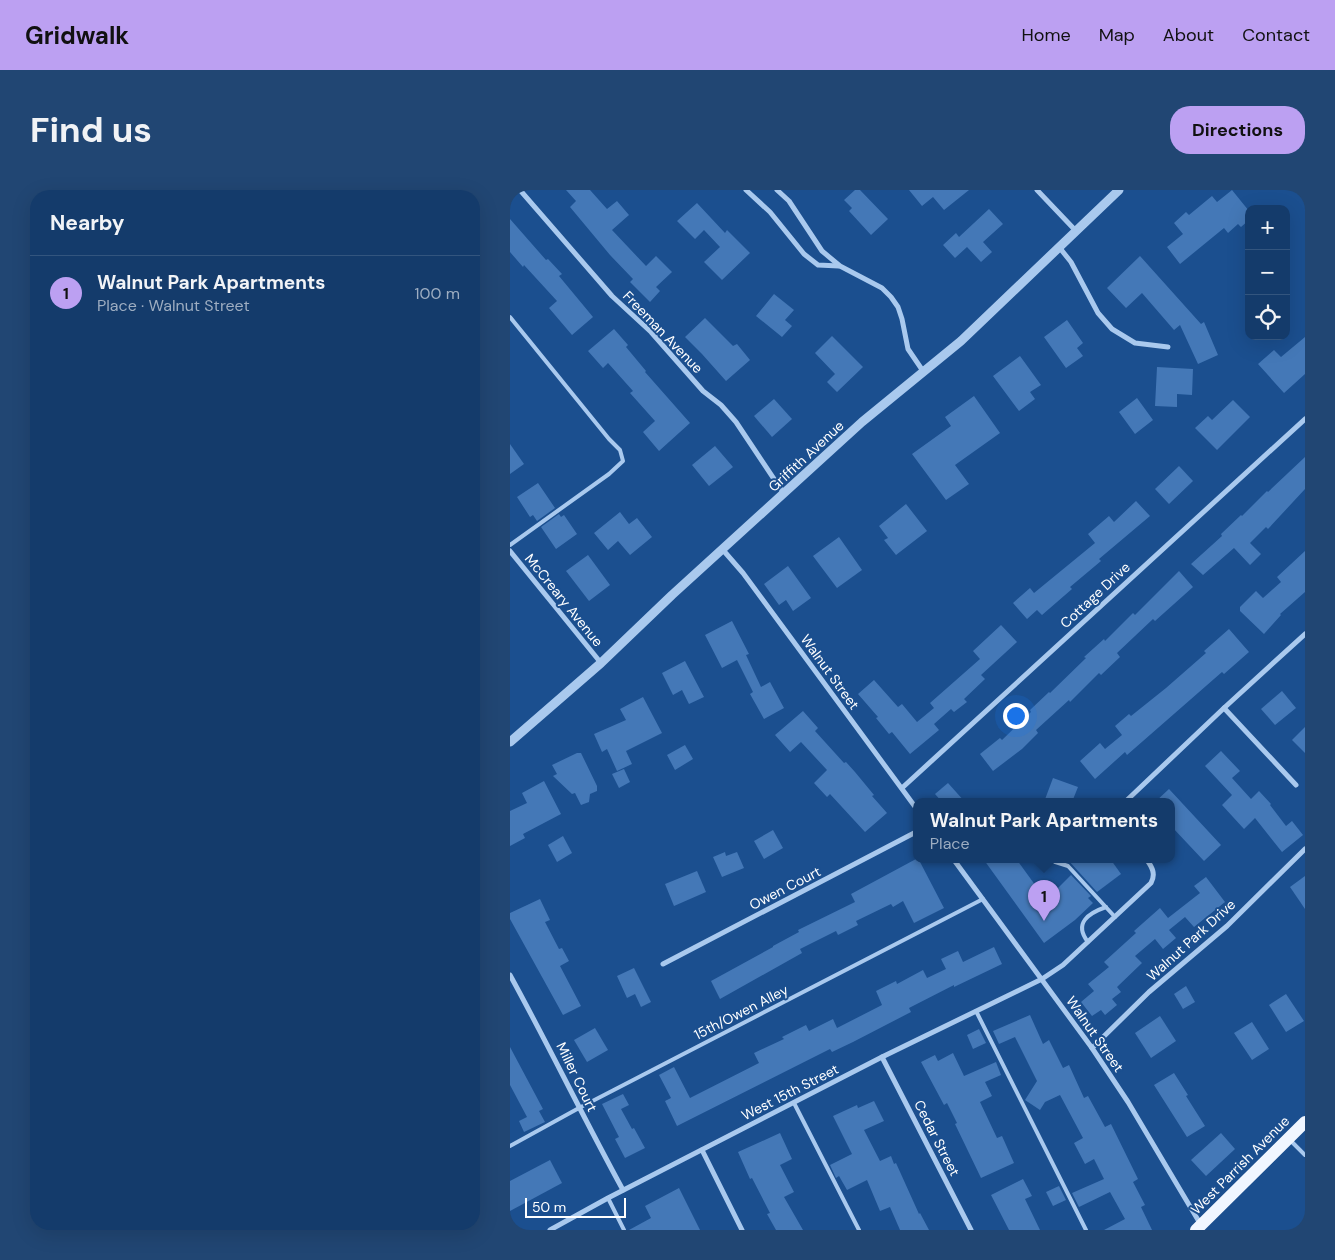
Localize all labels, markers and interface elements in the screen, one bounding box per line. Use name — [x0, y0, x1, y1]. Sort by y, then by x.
text: Gridwalk — [25, 20, 129, 51]
text: Home — [1021, 23, 1071, 47]
text: Map — [1099, 23, 1135, 47]
text: About — [1163, 23, 1214, 47]
text: Contact — [1242, 23, 1310, 47]
button: Directions — [1170, 106, 1305, 154]
text: Find us — [30, 107, 152, 153]
map controls — [1245, 205, 1290, 340]
button: + — [1245, 205, 1290, 250]
text: Nearby — [50, 209, 124, 237]
button: − — [1245, 250, 1290, 295]
text: Walnut Park Apartments — [97, 270, 325, 295]
text: 1 — [63, 283, 69, 304]
text: 100 m — [415, 283, 460, 304]
street label: Freeman Avenue — [619, 287, 707, 377]
text: Place · Walnut Street — [97, 295, 250, 316]
button: locate — [1245, 295, 1290, 340]
street label: Griffith Avenue — [765, 416, 848, 496]
street label: McCreary Avenue — [521, 550, 607, 650]
street label: Cottage Drive — [1056, 558, 1134, 632]
street label: Walnut Street — [797, 631, 863, 713]
your location — [1003, 703, 1029, 729]
popup — [913, 798, 1175, 863]
text: Walnut Park Apartments — [930, 808, 1158, 833]
text: Place — [930, 833, 970, 854]
street label: Owen Court — [746, 862, 824, 914]
pin: 1 — [1028, 880, 1060, 921]
street label: Walnut Park Drive — [1143, 895, 1239, 985]
street label: 15th/Owen Alley — [691, 980, 791, 1044]
street label: Walnut Street — [1062, 993, 1128, 1075]
street label: Miller Court — [552, 1039, 602, 1115]
street label: West 15th Street — [738, 1060, 842, 1124]
street label: Cedar Street — [910, 1097, 964, 1179]
street label: West Parrish Avenue — [1187, 1112, 1293, 1218]
scale bar — [525, 1195, 626, 1218]
text: 50 m — [532, 1198, 566, 1216]

